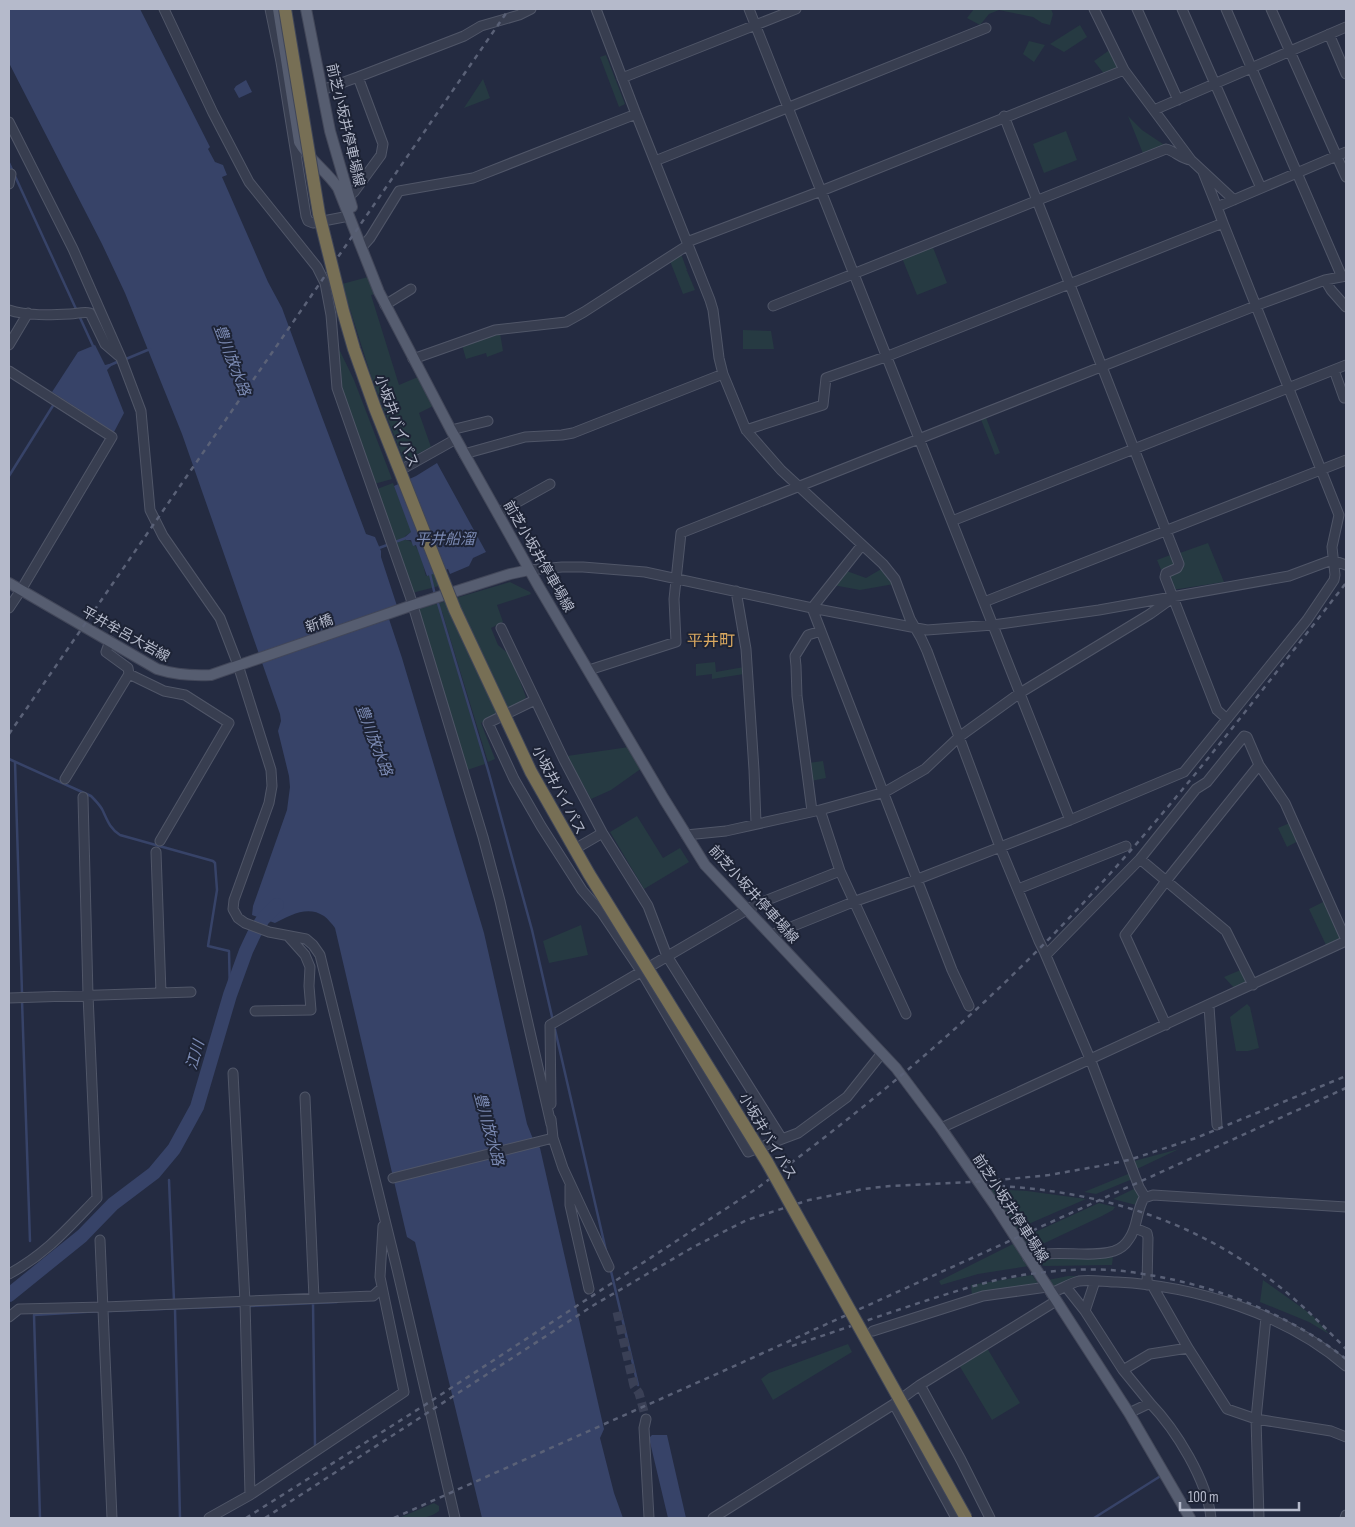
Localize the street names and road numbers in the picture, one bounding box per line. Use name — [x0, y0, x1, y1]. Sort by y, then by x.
street label: 前芝小坂井停車場線 — [323, 62, 368, 188]
street label: 小坂井バイパス — [371, 373, 422, 470]
street label: 前芝小坂井停車場線 — [500, 497, 577, 615]
street label: 平井牟呂大岩線 — [79, 603, 173, 666]
street label: 新橋 — [303, 611, 335, 636]
street label: 小坂井バイパス — [528, 743, 589, 837]
street label: 前芝小坂井停車場線 — [705, 842, 802, 947]
street label: 小坂井バイパス — [735, 1090, 800, 1183]
street label: 前芝小坂井停車場線 — [969, 1151, 1052, 1266]

